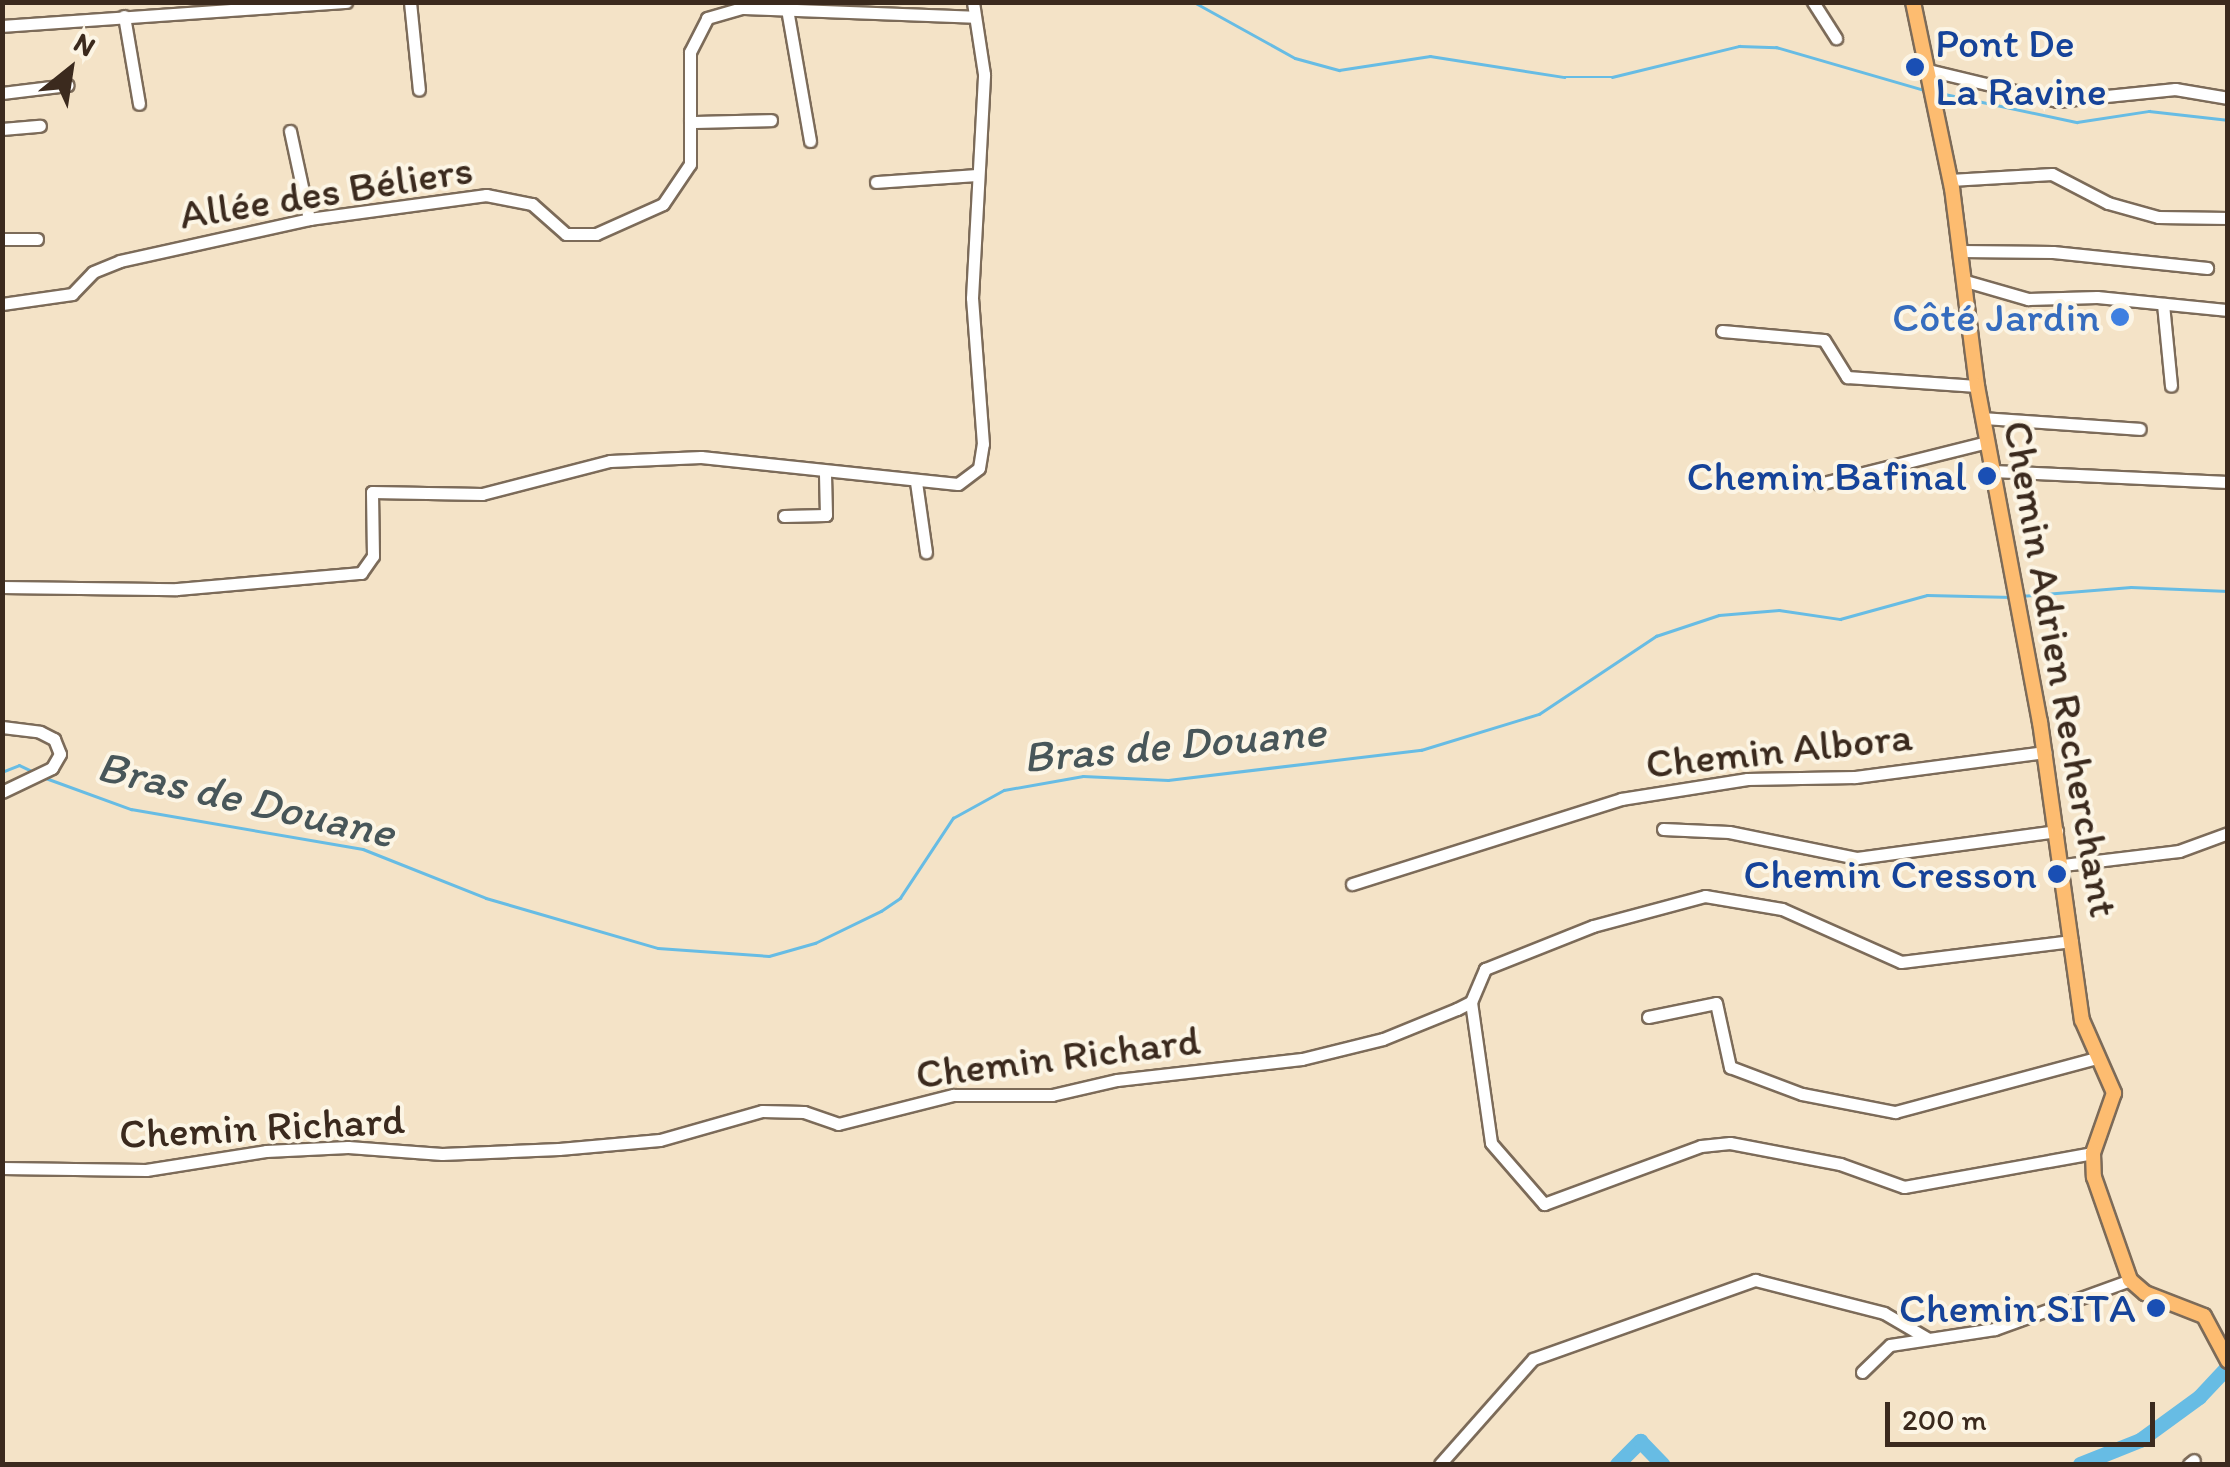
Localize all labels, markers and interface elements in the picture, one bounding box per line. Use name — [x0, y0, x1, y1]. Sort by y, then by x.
place label: Pont De La Ravine — [1935, 18, 2107, 116]
north arrow — [20, 20, 120, 120]
text: N — [68, 25, 102, 63]
marker: Pont De La Ravine — [1904, 56, 1926, 78]
street label: Allée des Béliers — [176, 144, 476, 240]
place label: Côté Jardin — [1891, 292, 2100, 342]
marker: Côté Jardin — [2109, 306, 2131, 328]
street label: Chemin Adrien Recherchant — [1993, 417, 2129, 921]
place label: Chemin Bafinal — [1688, 451, 1967, 501]
marker: Chemin Bafinal — [1976, 465, 1998, 487]
water label: Bras de Douane — [1020, 704, 1328, 784]
street label: Chemin Albora — [1644, 711, 1914, 789]
water label: Bras de Douane — [92, 738, 400, 860]
place label: Chemin Cresson — [1744, 849, 2037, 899]
marker: Chemin Cresson — [2046, 863, 2068, 885]
street label: Chemin Richard — [913, 1015, 1203, 1099]
street label: Chemin Richard — [118, 1094, 406, 1160]
place label: Chemin SITA — [1899, 1283, 2136, 1333]
marker: Chemin SITA — [2145, 1297, 2167, 1319]
scale bar — [1890, 1382, 2160, 1444]
text: 200 m — [1902, 1401, 1987, 1438]

